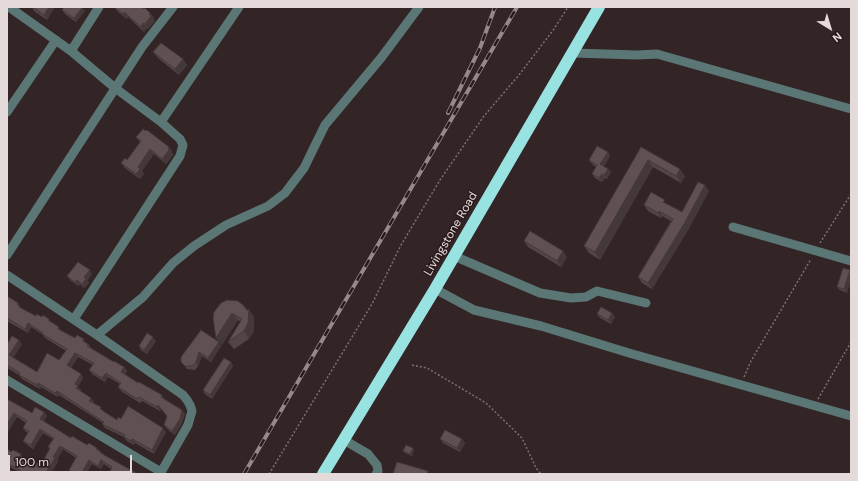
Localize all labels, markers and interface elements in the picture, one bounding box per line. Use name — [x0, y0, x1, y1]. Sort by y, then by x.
north arrow — [810, 8, 850, 48]
text: N — [830, 29, 845, 45]
street label: Livingstone Road — [421, 190, 481, 278]
scale bar — [10, 447, 134, 473]
text: 100 m — [15, 454, 49, 470]

